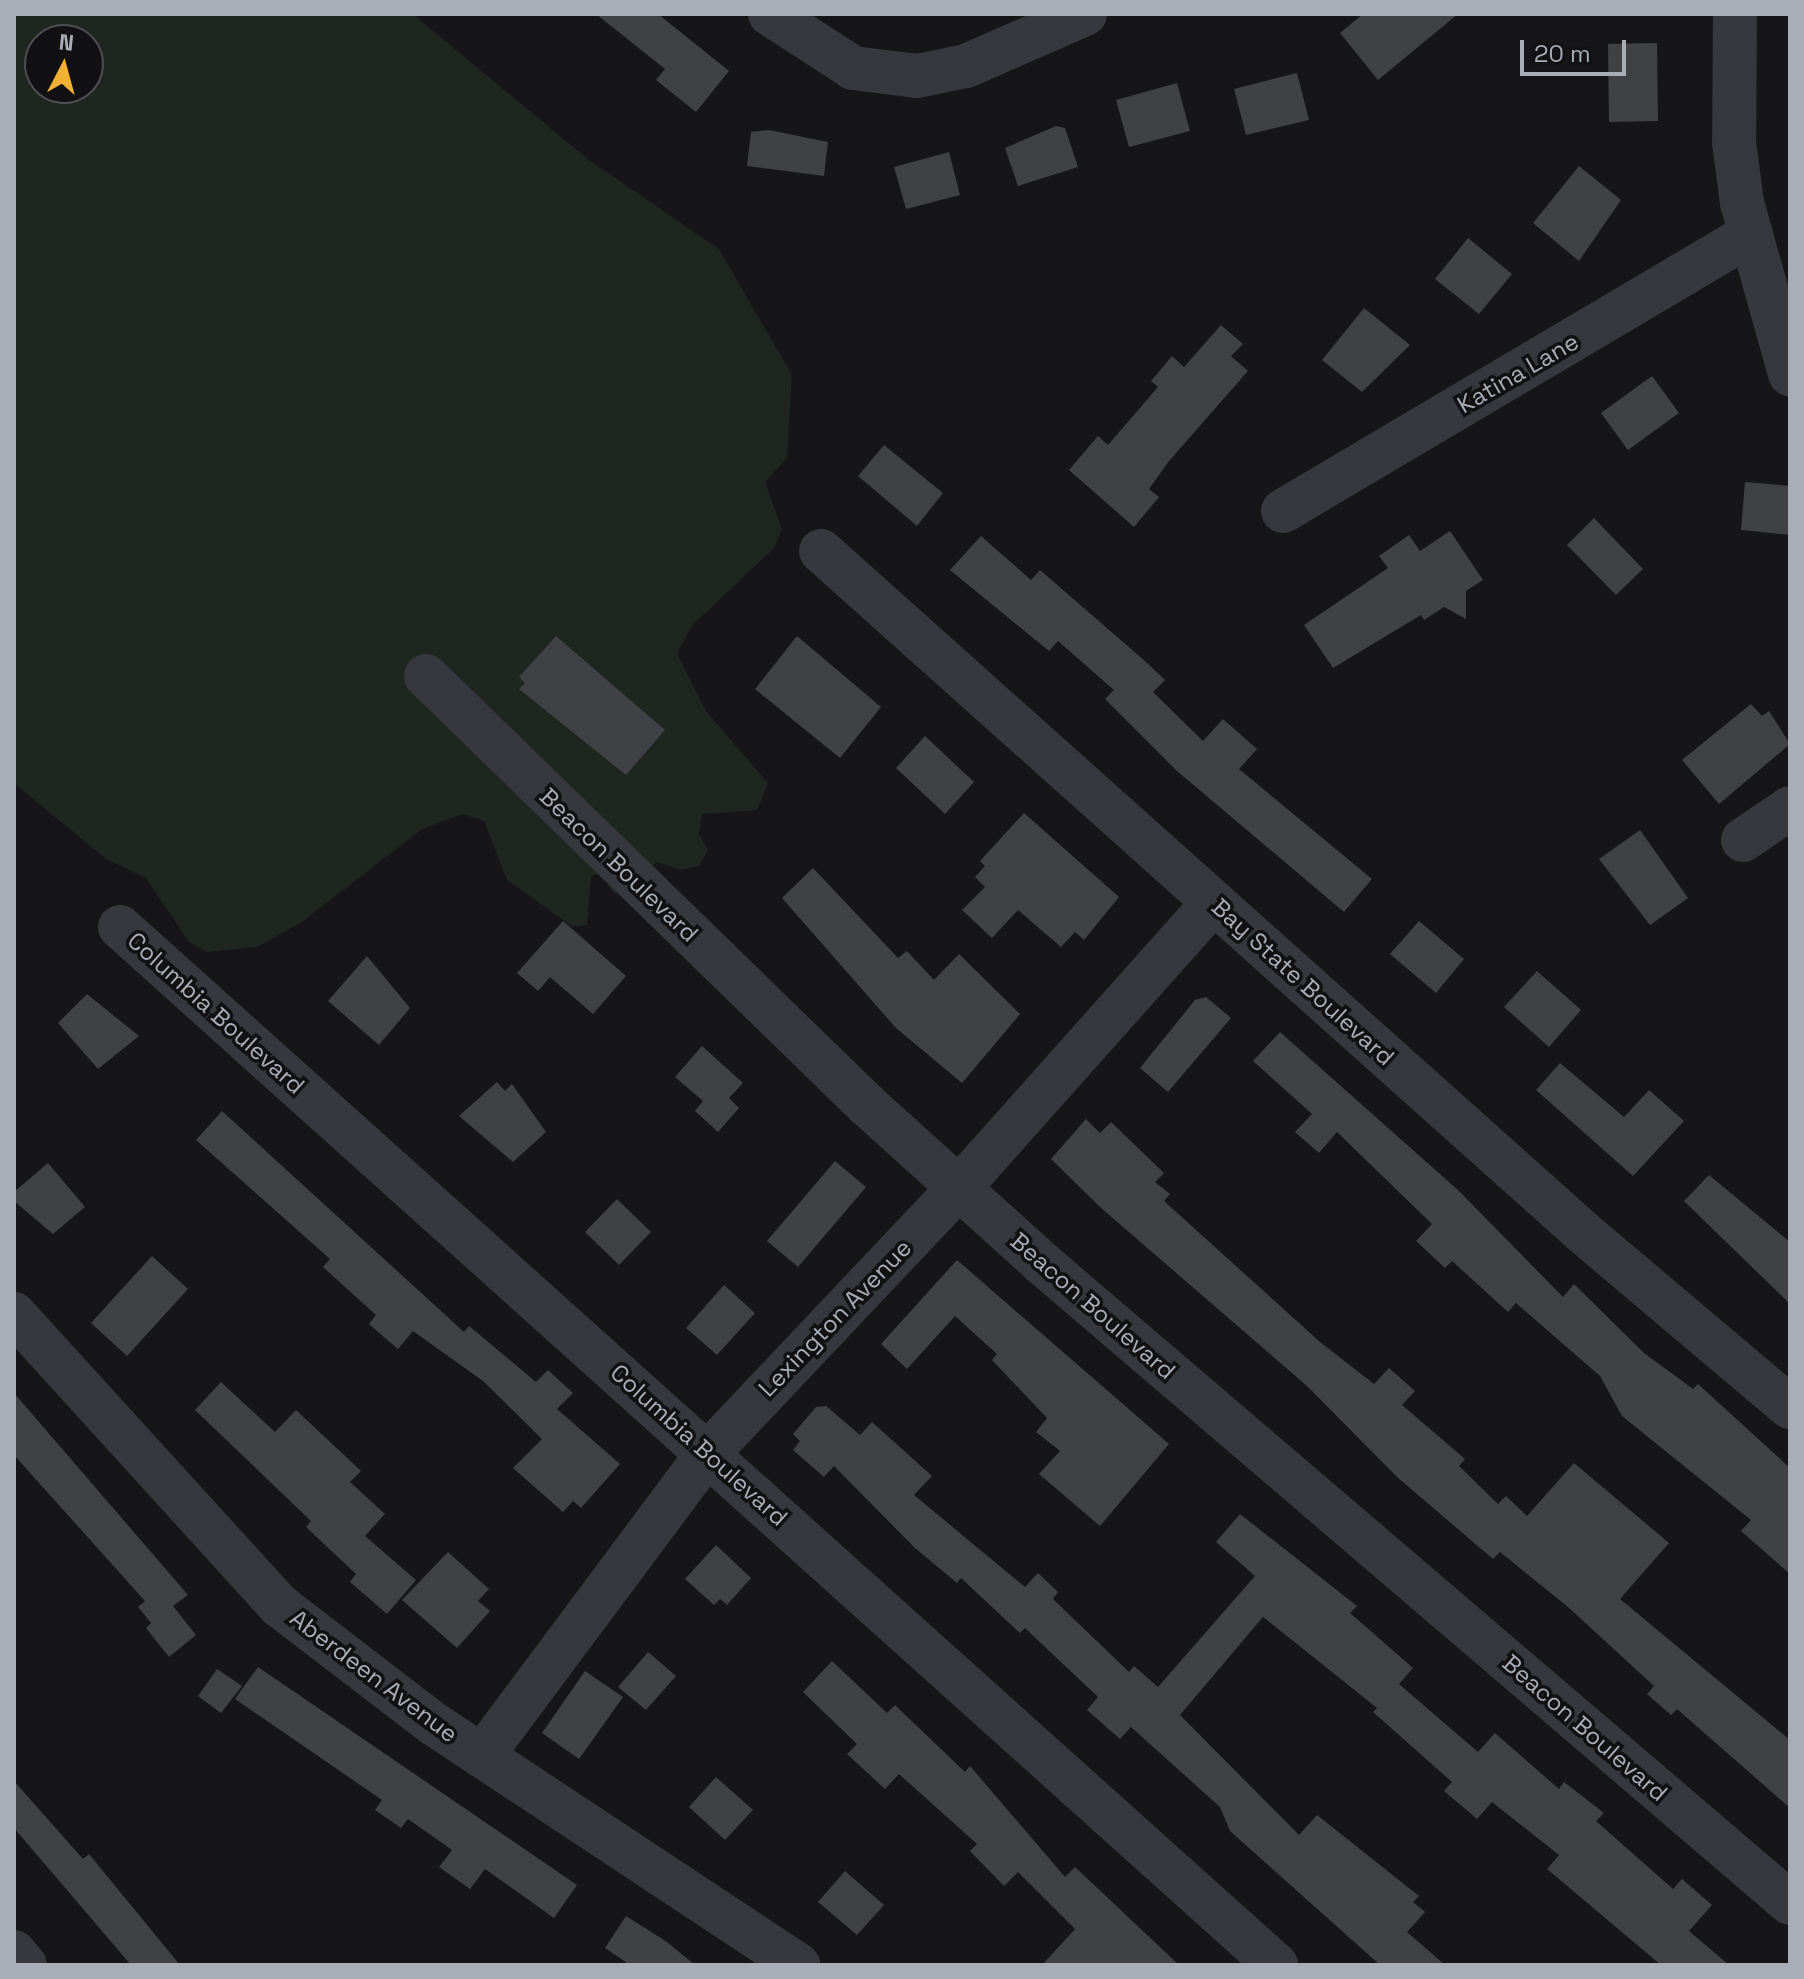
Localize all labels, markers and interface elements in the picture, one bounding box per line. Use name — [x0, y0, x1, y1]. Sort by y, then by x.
north arrow — [24, 24, 104, 104]
scale bar — [1524, 24, 1630, 74]
text: N — [58, 27, 75, 57]
text: 20 m — [1534, 38, 1591, 69]
street label: Katina Lane — [1452, 327, 1584, 419]
street label: Beacon Boulevard — [534, 782, 704, 948]
street label: Bay State Boulevard — [1206, 893, 1400, 1071]
street label: Columbia Boulevard — [122, 926, 310, 1100]
street label: Beacon Boulevard — [1005, 1227, 1181, 1385]
street label: Lexington Avenue — [752, 1233, 918, 1403]
street label: Columbia Boulevard — [605, 1358, 793, 1532]
street label: Aberdeen Avenue — [284, 1603, 464, 1749]
street label: Beacon Boulevard — [1497, 1649, 1673, 1807]

